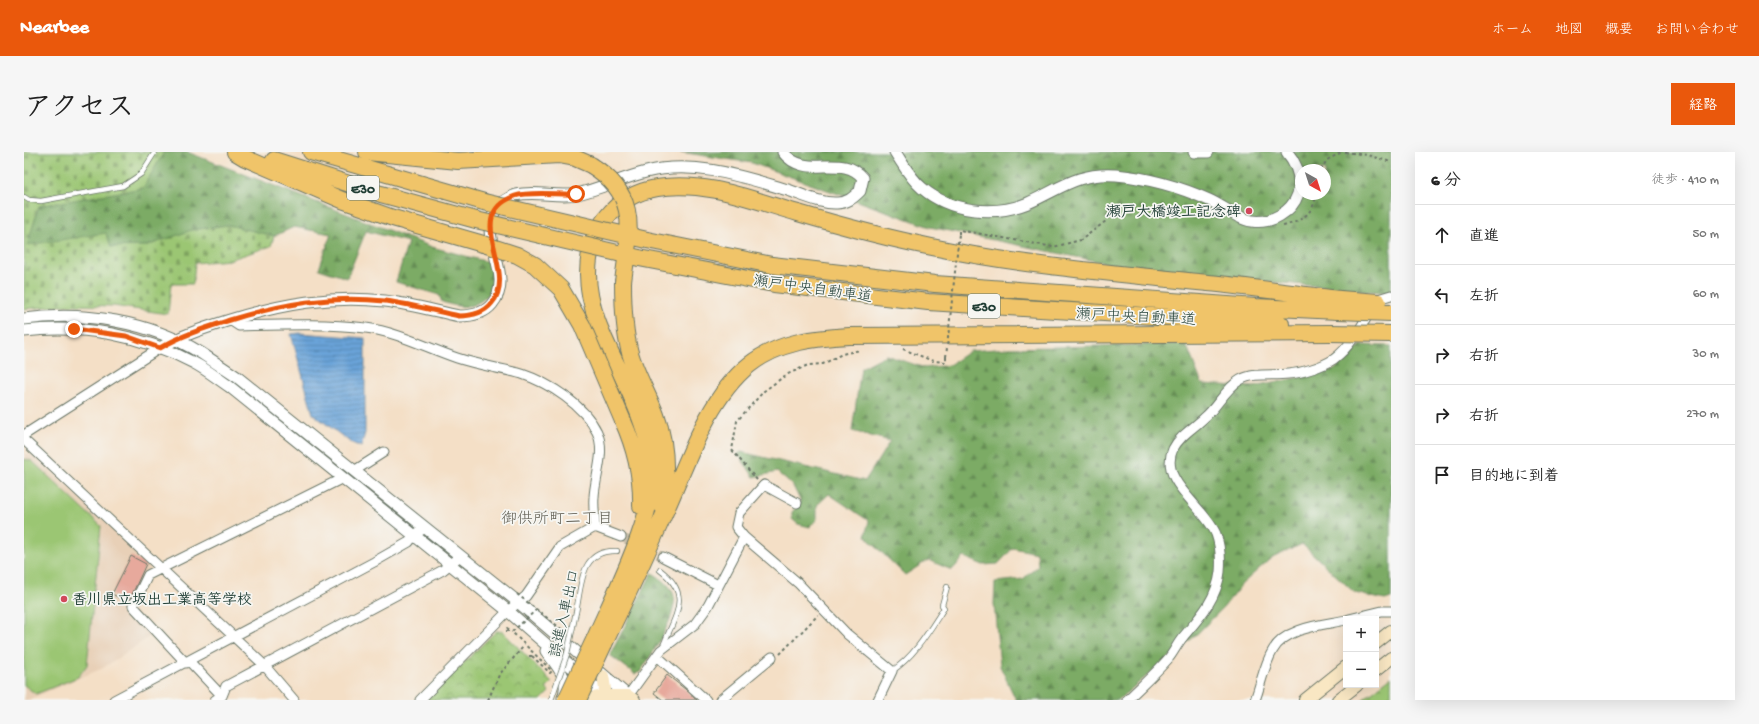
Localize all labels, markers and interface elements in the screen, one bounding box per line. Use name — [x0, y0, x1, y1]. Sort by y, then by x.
text: Nearbee — [20, 17, 89, 40]
text: ホーム — [1492, 22, 1533, 39]
text: 地図 — [1555, 22, 1583, 39]
text: 概要 — [1605, 22, 1633, 39]
text: お問い合わせ — [1655, 22, 1739, 39]
button: 経路 — [1671, 83, 1735, 125]
text: アクセス — [24, 93, 134, 126]
north arrow — [1295, 164, 1331, 200]
text: 6 分 — [1431, 172, 1461, 192]
text: 徒歩 · 410 m — [1652, 173, 1719, 188]
road number: E30 — [347, 176, 379, 200]
route start — [567, 185, 585, 203]
place label: 瀬戸大橋竣工記念碑 — [1106, 203, 1241, 222]
marker: 瀬戸大橋竣工記念碑 — [1244, 206, 1254, 216]
icon: ahead — [1431, 224, 1453, 246]
text: 50 m — [1692, 227, 1719, 242]
text: 直進 — [1469, 228, 1499, 246]
street label: 瀬戸中央自動車道 — [752, 272, 874, 307]
icon: left — [1431, 284, 1453, 306]
text: 60 m — [1693, 287, 1719, 302]
text: 左折 — [1469, 288, 1499, 306]
road number: E30 — [968, 294, 1000, 318]
street label: 瀬戸中央自動車道 — [1075, 305, 1196, 330]
route end — [65, 320, 83, 338]
icon: right — [1431, 344, 1453, 366]
text: 30 m — [1693, 347, 1719, 362]
text: 右折 — [1469, 348, 1499, 366]
icon: right — [1431, 404, 1453, 426]
text: 270 m — [1686, 407, 1719, 422]
text: 右折 — [1469, 408, 1499, 426]
icon: arrive — [1431, 464, 1453, 486]
text: 目的地に到着 — [1469, 468, 1559, 486]
district label: 御供所町二丁目 — [501, 510, 613, 530]
street label: 誤進入車出口 — [546, 567, 585, 659]
place label: 香川県立坂出工業高等学校 — [72, 591, 252, 610]
marker: 香川県立坂出工業高等学校 — [59, 594, 69, 604]
map controls — [1343, 616, 1379, 688]
button: + — [1343, 616, 1379, 652]
button: − — [1343, 652, 1379, 688]

